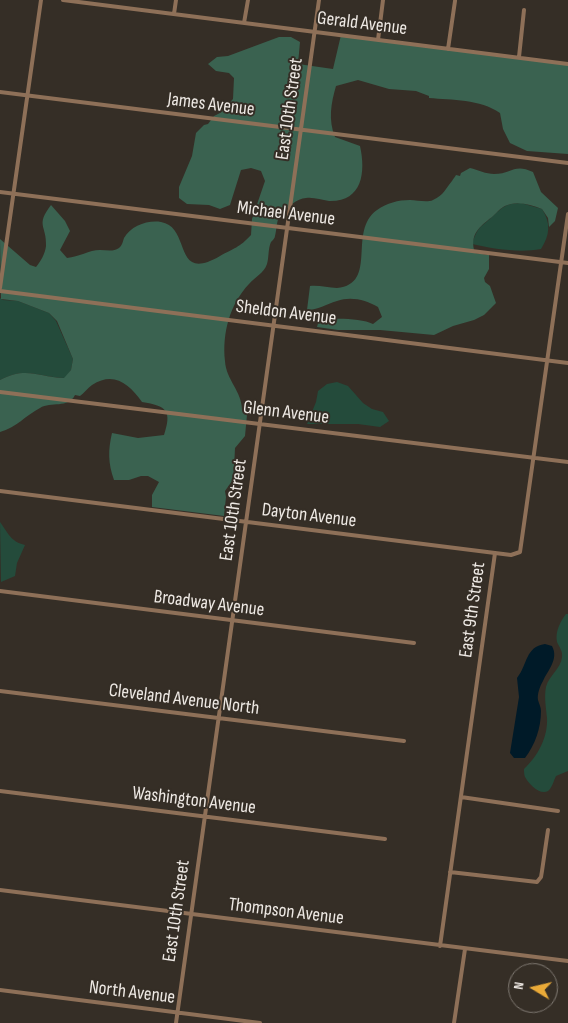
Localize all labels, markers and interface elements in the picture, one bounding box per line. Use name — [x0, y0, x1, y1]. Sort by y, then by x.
street label: Gerald Avenue — [316, 7, 408, 41]
street label: East 10th Street — [272, 57, 308, 161]
street label: James Avenue — [166, 88, 256, 122]
street label: Michael Avenue — [236, 197, 336, 231]
street label: Sheldon Avenue — [235, 296, 337, 330]
street label: Glenn Avenue — [242, 396, 330, 430]
street label: East 10th Street — [216, 458, 252, 562]
street label: Dayton Avenue — [260, 499, 358, 533]
street label: East 9th Street — [455, 561, 491, 659]
street label: Broadway Avenue — [152, 586, 266, 622]
street label: Cleveland Avenue North — [107, 679, 261, 721]
street label: Washington Avenue — [131, 782, 257, 820]
street label: East 10th Street — [159, 859, 195, 963]
street label: Thompson Avenue — [227, 894, 345, 930]
north arrow — [508, 963, 558, 1013]
street label: North Avenue — [88, 976, 176, 1010]
text: N — [510, 981, 528, 991]

